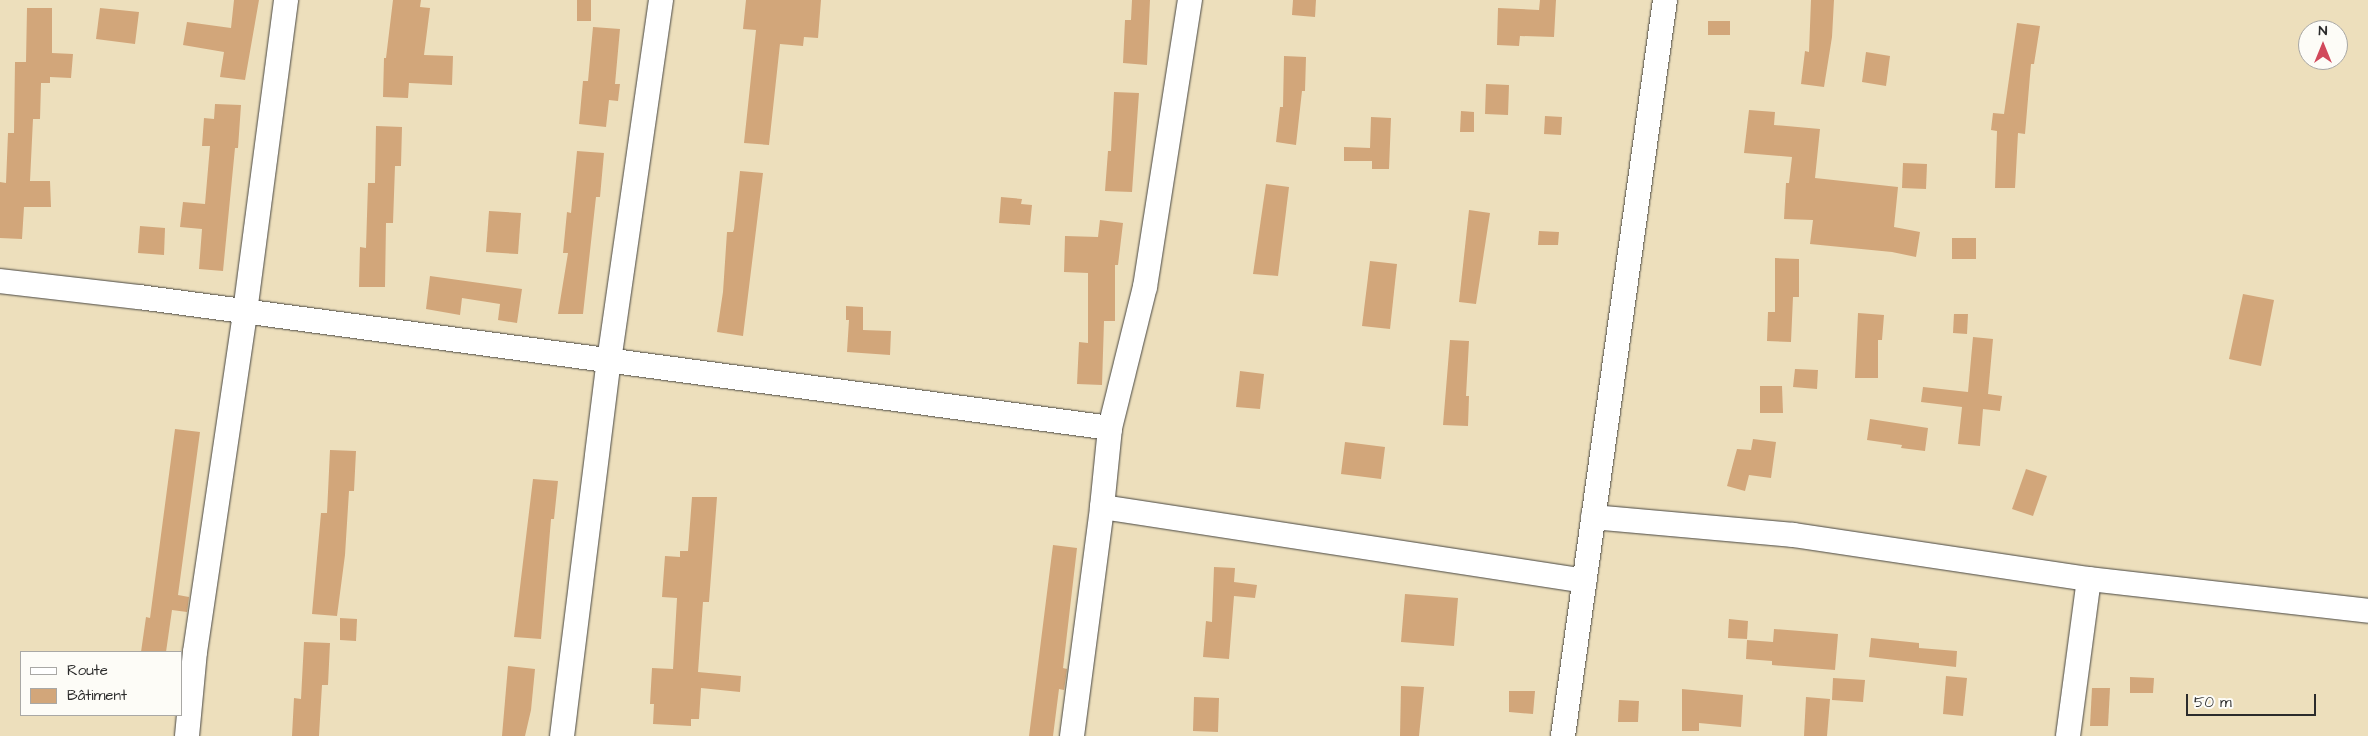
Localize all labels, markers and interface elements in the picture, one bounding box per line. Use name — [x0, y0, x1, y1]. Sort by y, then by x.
north arrow — [2298, 20, 2348, 70]
text: N — [2319, 21, 2327, 41]
legend — [20, 651, 182, 716]
text: Route — [67, 660, 108, 681]
scale bar — [2188, 684, 2318, 716]
text: Bâtiment — [67, 685, 127, 706]
text: 50 m — [2194, 692, 2232, 713]

